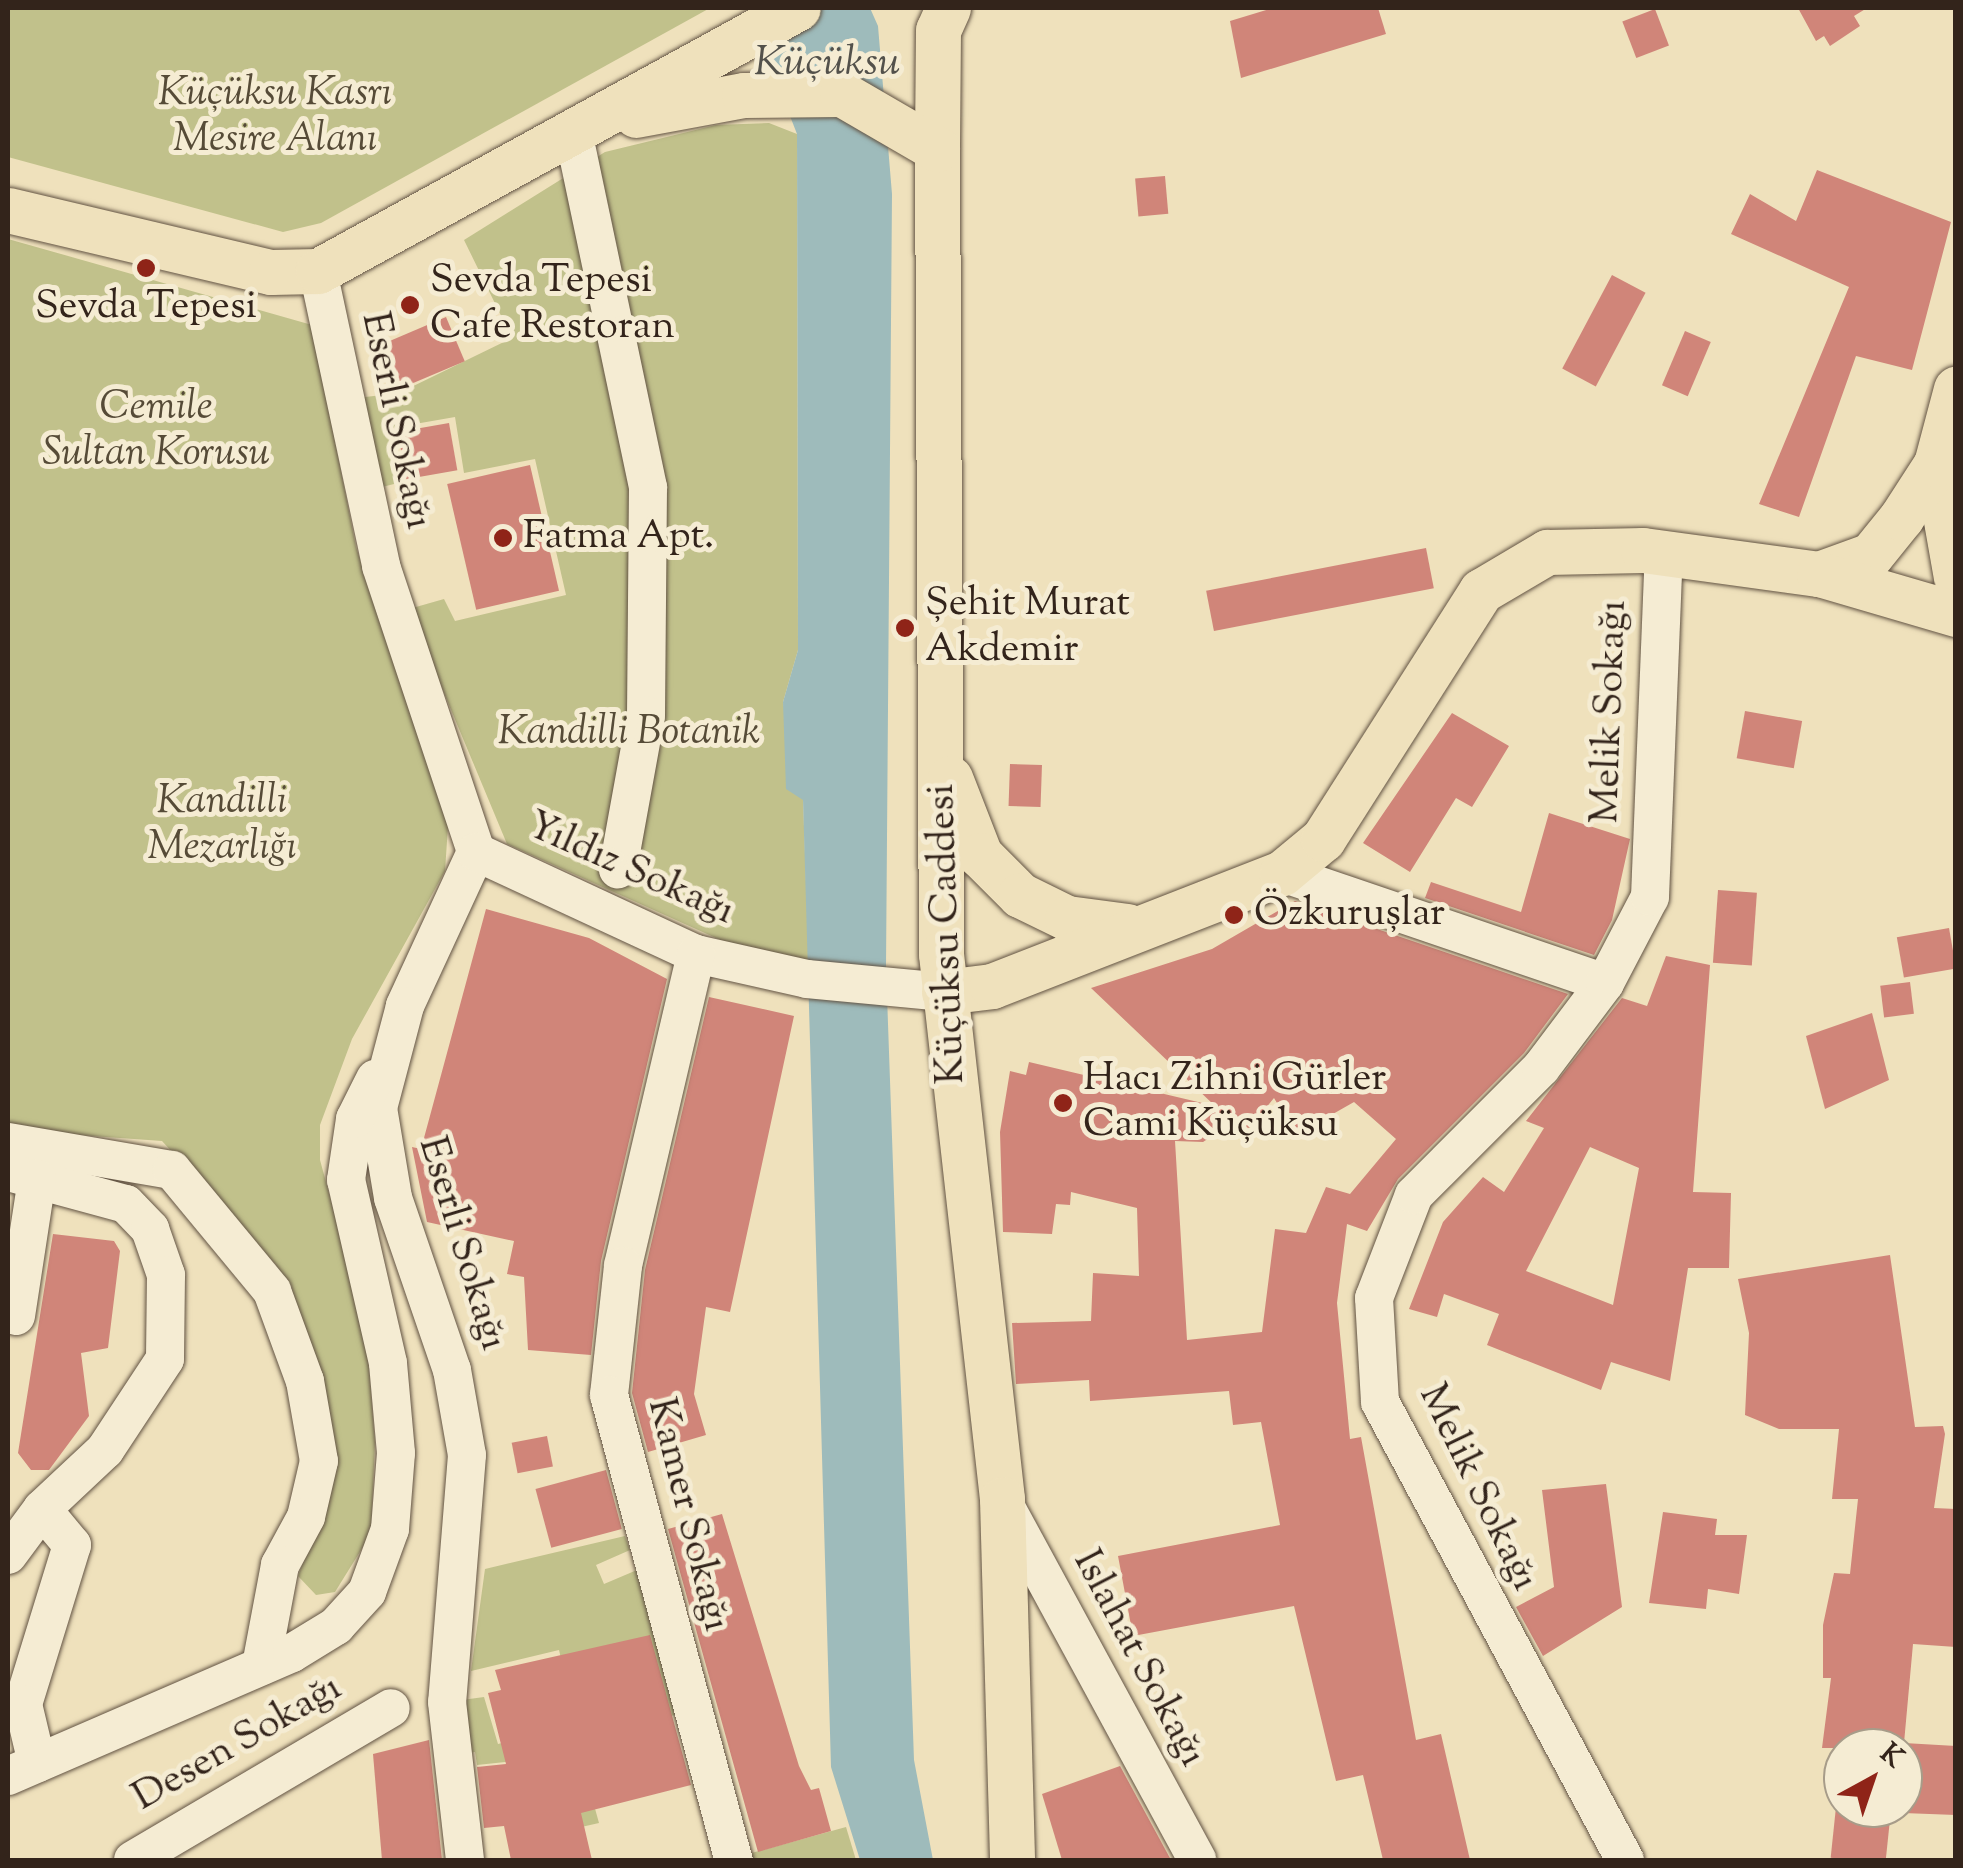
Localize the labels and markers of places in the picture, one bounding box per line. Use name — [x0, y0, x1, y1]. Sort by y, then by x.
marker: Sevda Tepesi — [135, 257, 157, 279]
place label: Sevda Tepesi Cafe Restoran — [430, 258, 675, 352]
place label: Sevda Tepesi — [35, 284, 257, 332]
marker: Sevda Tepesi Cafe Restoran — [399, 294, 421, 316]
place label: Fatma Apt. — [523, 514, 714, 562]
marker: Fatma Apt. — [492, 527, 514, 549]
place label: Şehit Murat Akdemir — [925, 581, 1130, 675]
marker: Şehit Murat Akdemir — [894, 617, 916, 639]
place label: Özkuruşlar — [1254, 891, 1445, 939]
marker: Özkuruşlar — [1223, 904, 1245, 926]
place label: Hacı Zihni Gürler Cami Küçüksu — [1083, 1056, 1386, 1150]
marker: Hacı Zihni Gürler Cami Küçüksu — [1052, 1092, 1074, 1114]

